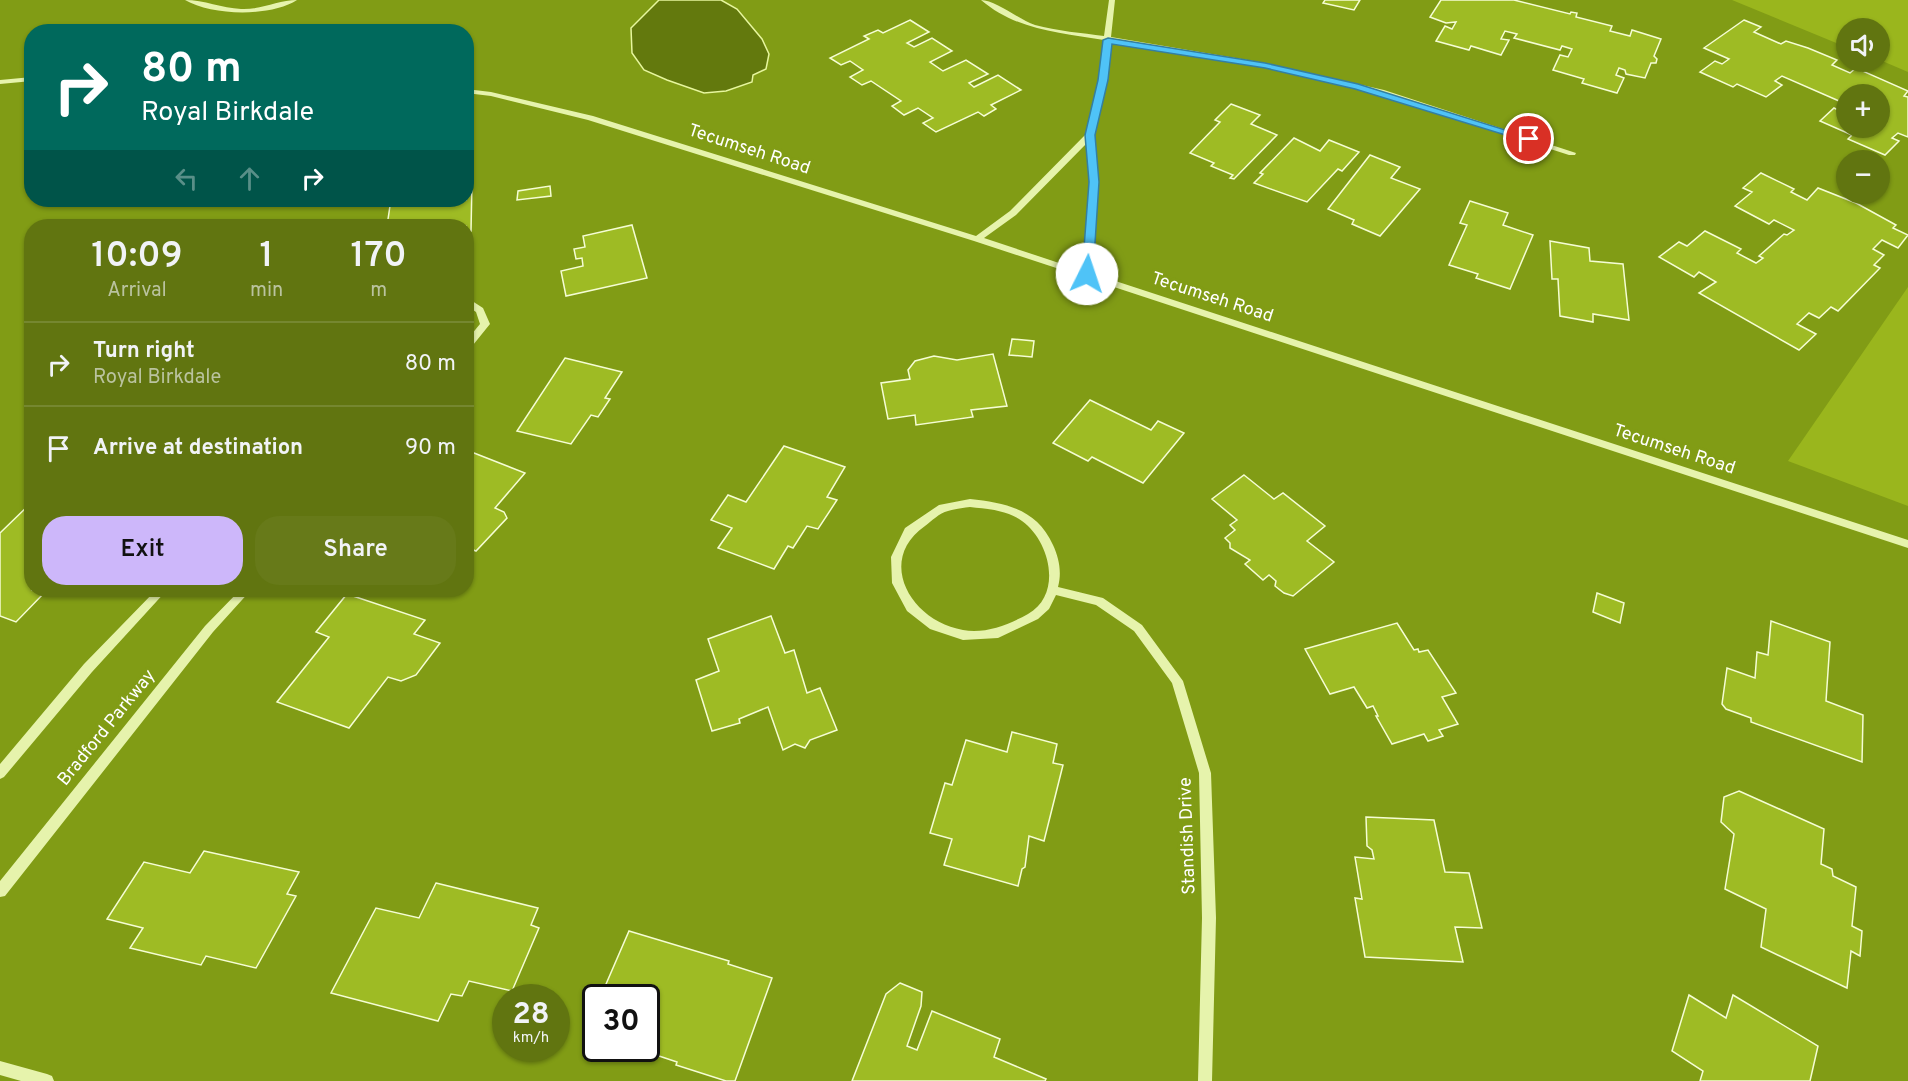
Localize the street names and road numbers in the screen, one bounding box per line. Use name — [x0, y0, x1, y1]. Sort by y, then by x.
street label: Tecumseh Road — [685, 119, 813, 181]
street label: Tecumseh Road — [1148, 267, 1276, 329]
street label: Tecumseh Road — [1610, 419, 1738, 481]
street label: Bradford Parkway — [53, 665, 161, 791]
street label: Standish Drive — [1174, 777, 1202, 895]

